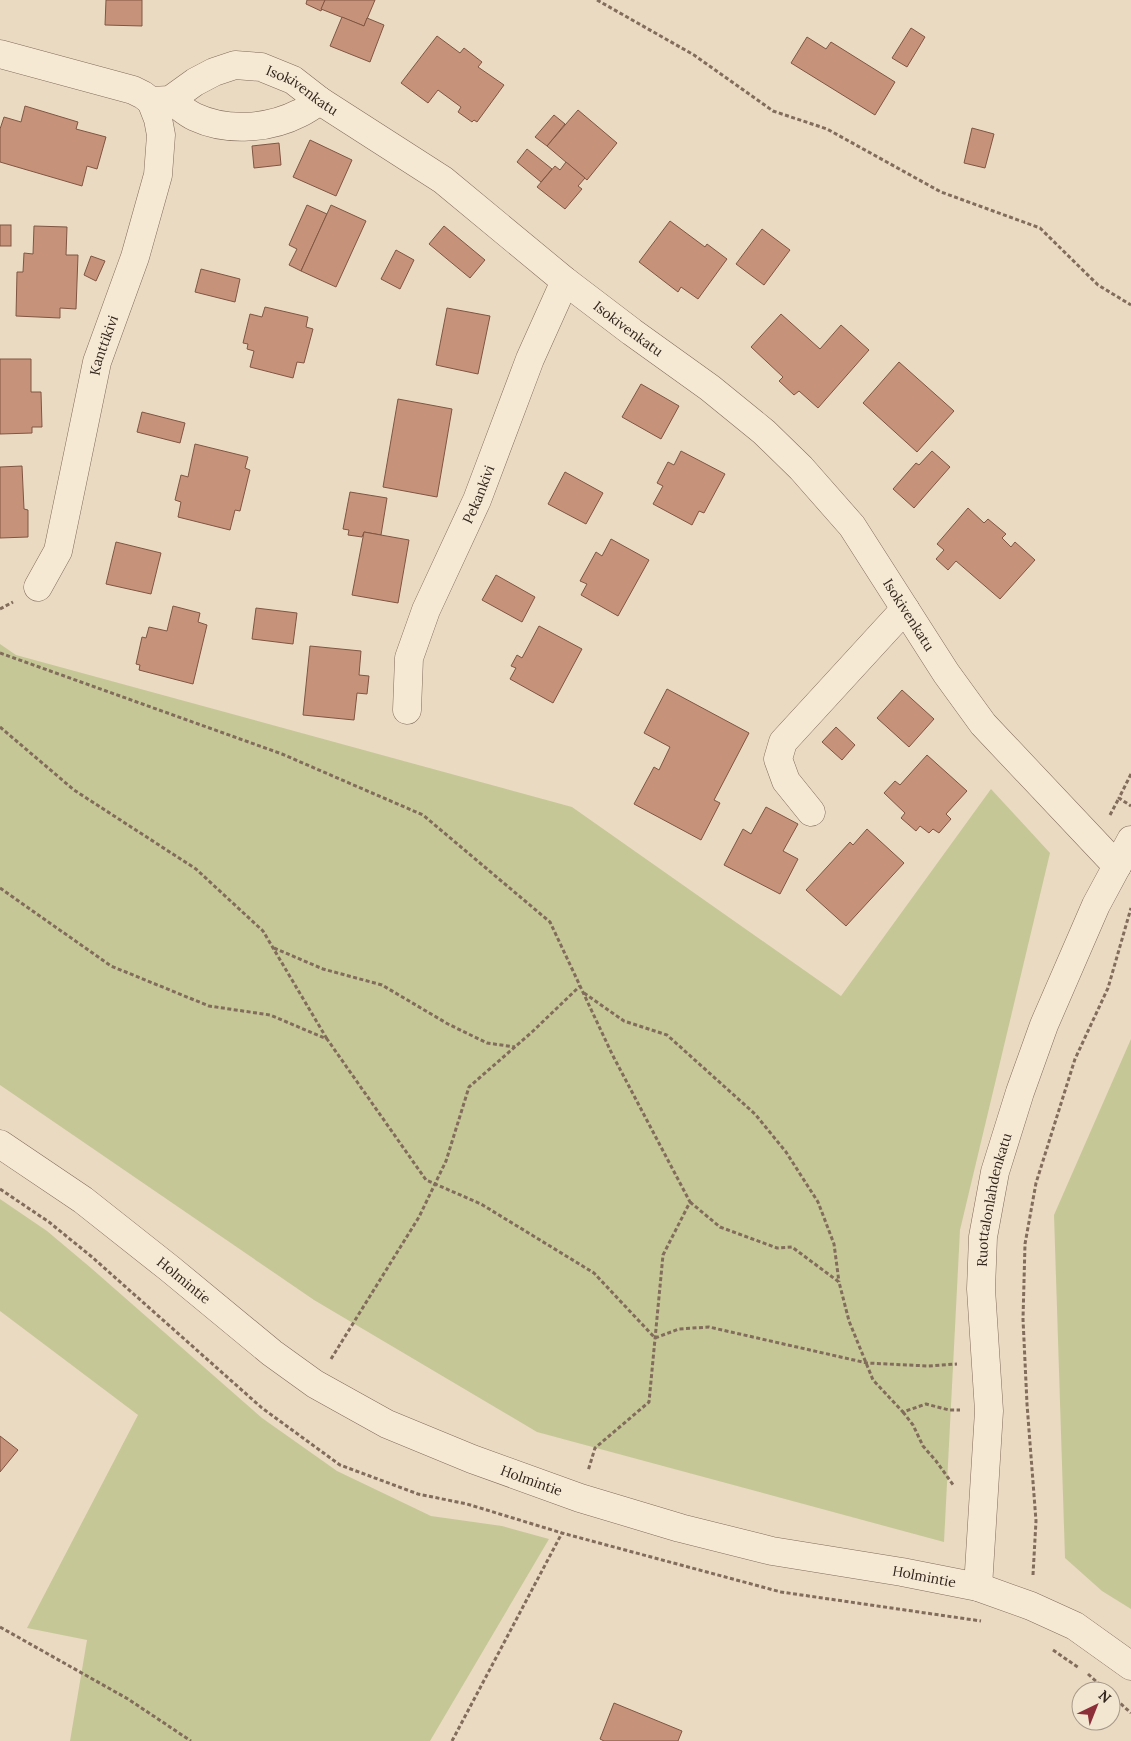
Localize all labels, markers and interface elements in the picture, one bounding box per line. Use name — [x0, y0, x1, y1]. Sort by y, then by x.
street label: Isokivenkatu — [264, 61, 342, 119]
street label: Isokivenkatu — [590, 297, 667, 360]
street label: Kanttikivi — [85, 313, 122, 377]
street label: Pekankivi — [458, 462, 498, 527]
street label: Isokivenkatu — [879, 575, 939, 654]
street label: Ruottalonlahdenkatu — [973, 1131, 1016, 1267]
street label: Holmintie — [153, 1253, 215, 1308]
street label: Holmintie — [498, 1461, 565, 1500]
street label: Holmintie — [891, 1562, 958, 1592]
north arrow — [1071, 1681, 1121, 1731]
text: N — [1095, 1686, 1115, 1707]

